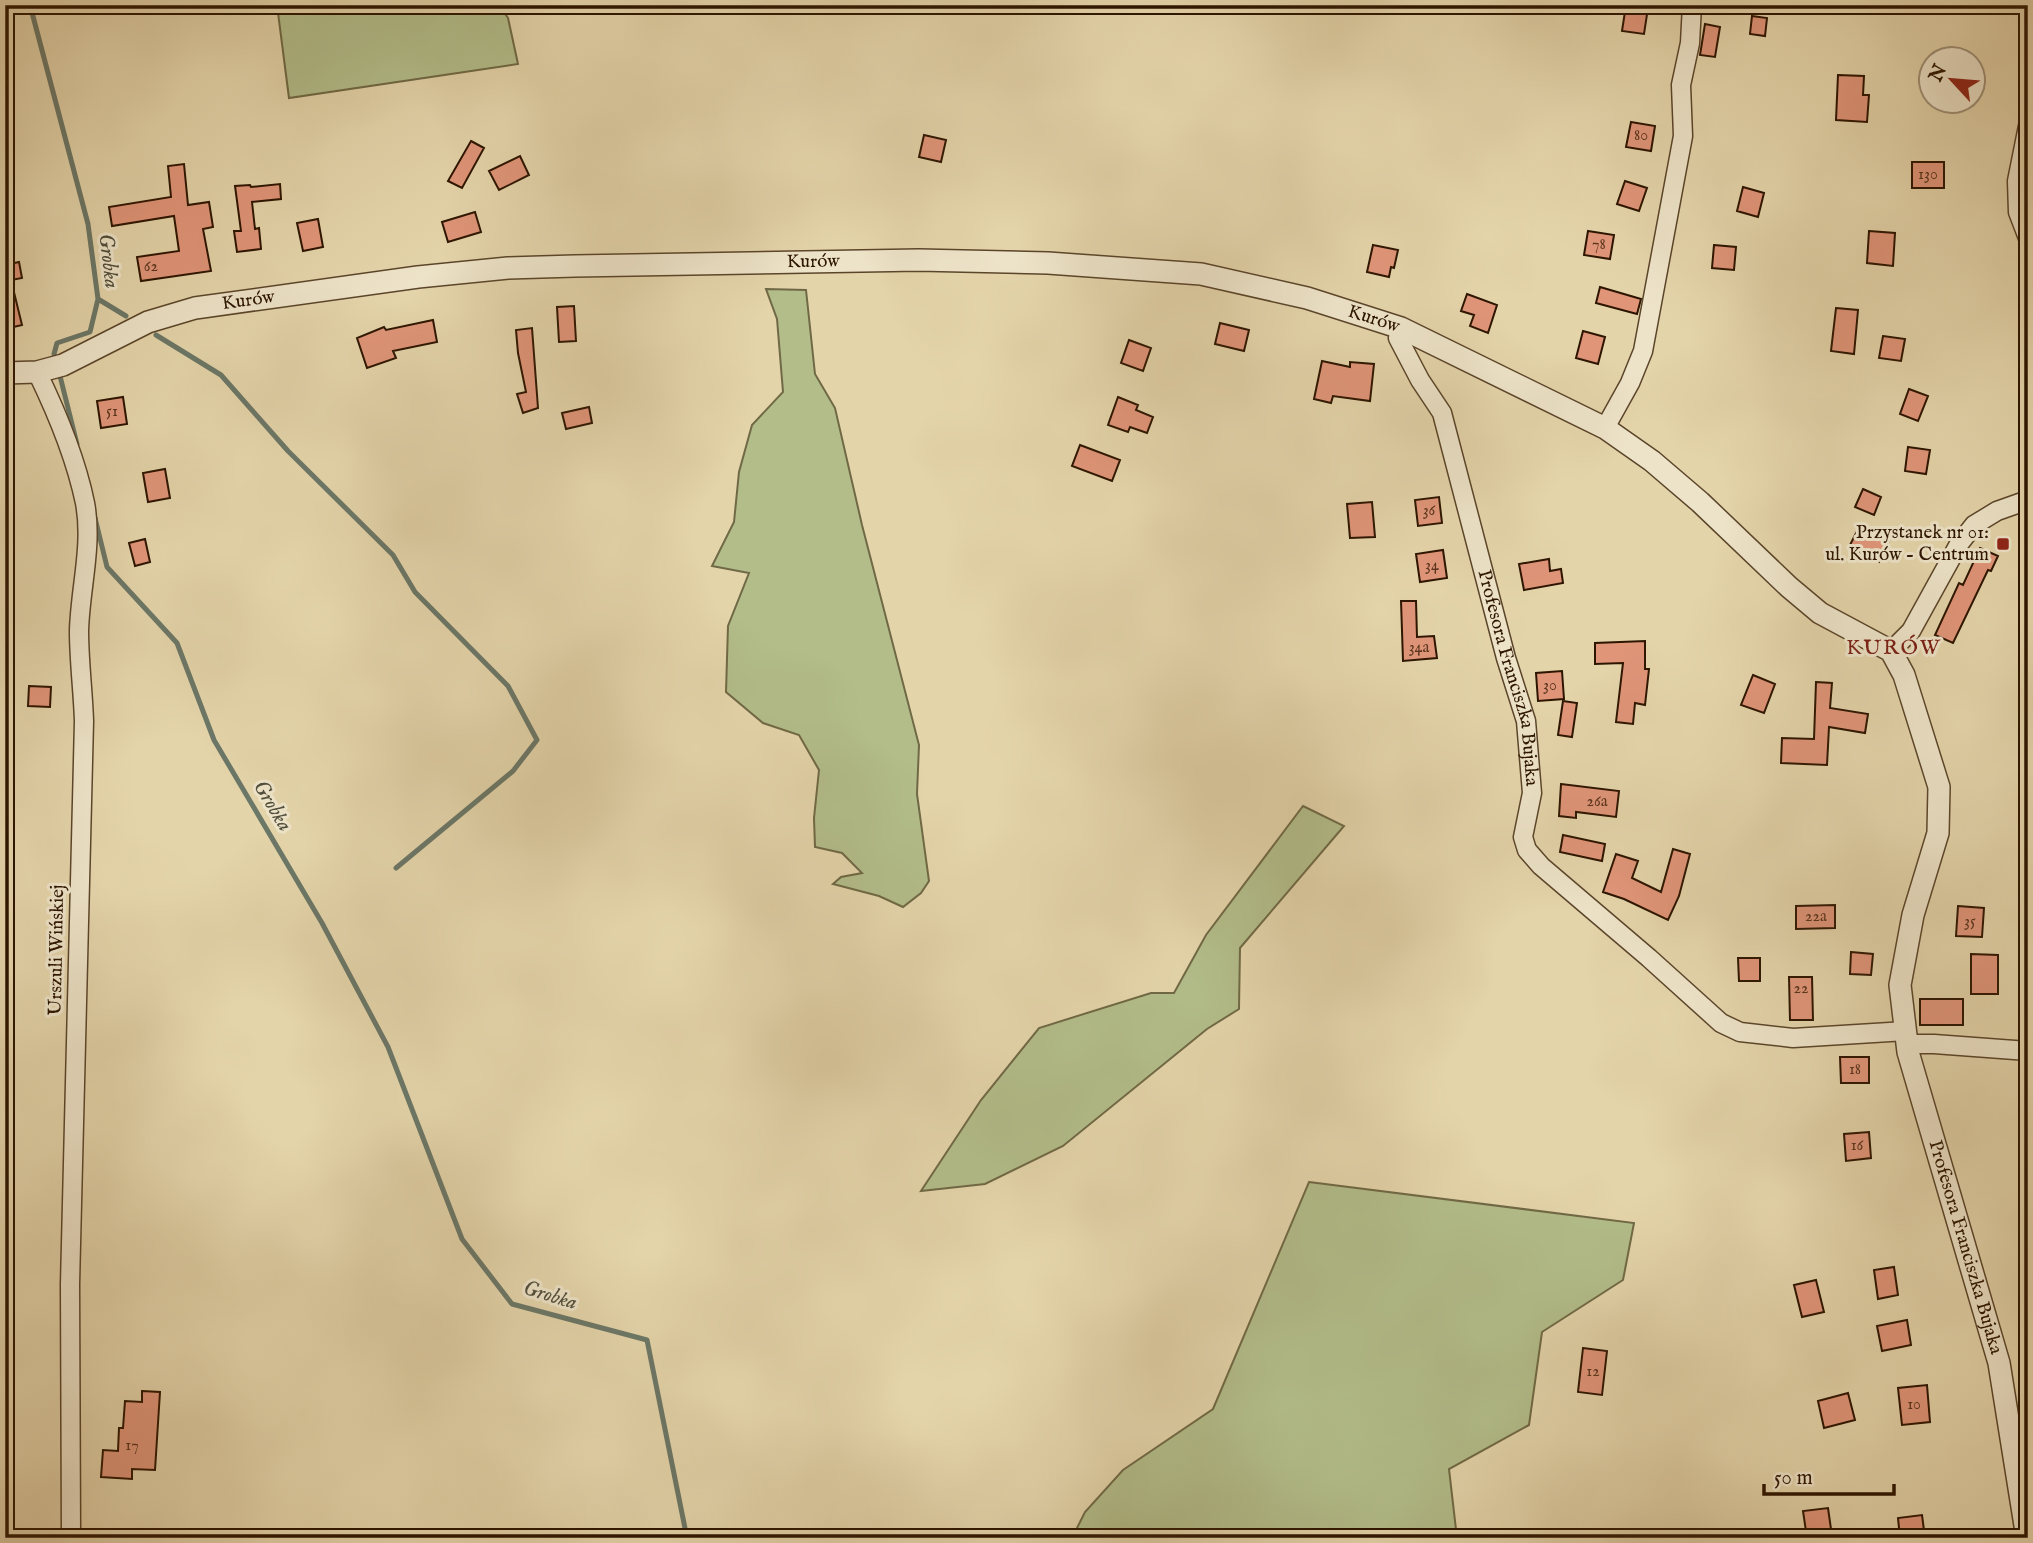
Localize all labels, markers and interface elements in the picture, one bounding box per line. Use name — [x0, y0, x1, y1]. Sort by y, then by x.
north arrow — [1918, 46, 1988, 116]
text: N — [1924, 60, 1953, 87]
house number: 80 — [1634, 126, 1648, 146]
house number: 130 — [1918, 165, 1938, 185]
water label: Grobka — [91, 232, 125, 290]
house number: 78 — [1592, 235, 1606, 255]
street label: Kurów — [786, 249, 840, 274]
house number: 62 — [144, 257, 158, 277]
street label: Kurów — [220, 285, 277, 316]
street label: Kurów — [1345, 300, 1403, 339]
house number: 51 — [106, 402, 118, 422]
house number: 36 — [1423, 501, 1436, 521]
place label: Przystanek nr 01: ul. Kurów - Centrum — [1825, 521, 1989, 567]
marker: Przystanek nr 01: ul. Kurów - Centrum — [1995, 536, 2011, 552]
house number: 34 — [1425, 556, 1439, 576]
street label: Profesora Franciszka Bujaka — [1471, 567, 1543, 788]
district label: KURÓW — [1846, 634, 1942, 662]
house number: 34a — [1409, 638, 1429, 658]
house number: 30 — [1543, 676, 1557, 696]
water label: Grobka — [246, 775, 298, 837]
house number: 26a — [1586, 792, 1608, 812]
street label: Urszuli Wińskiej — [44, 884, 70, 1016]
house number: 22a — [1805, 907, 1827, 927]
house number: 35 — [1964, 912, 1976, 932]
house number: 22 — [1793, 979, 1809, 999]
house number: 18 — [1849, 1060, 1861, 1080]
house number: 16 — [1851, 1136, 1864, 1156]
street label: Profesora Franciszka Bujaka — [1922, 1137, 2008, 1358]
water label: Grobka — [520, 1275, 580, 1317]
house number: 12 — [1586, 1362, 1600, 1382]
house number: 10 — [1907, 1395, 1921, 1415]
house number: 17 — [125, 1436, 139, 1456]
scale bar — [1764, 1452, 1893, 1496]
text: 50 m — [1774, 1465, 1813, 1492]

